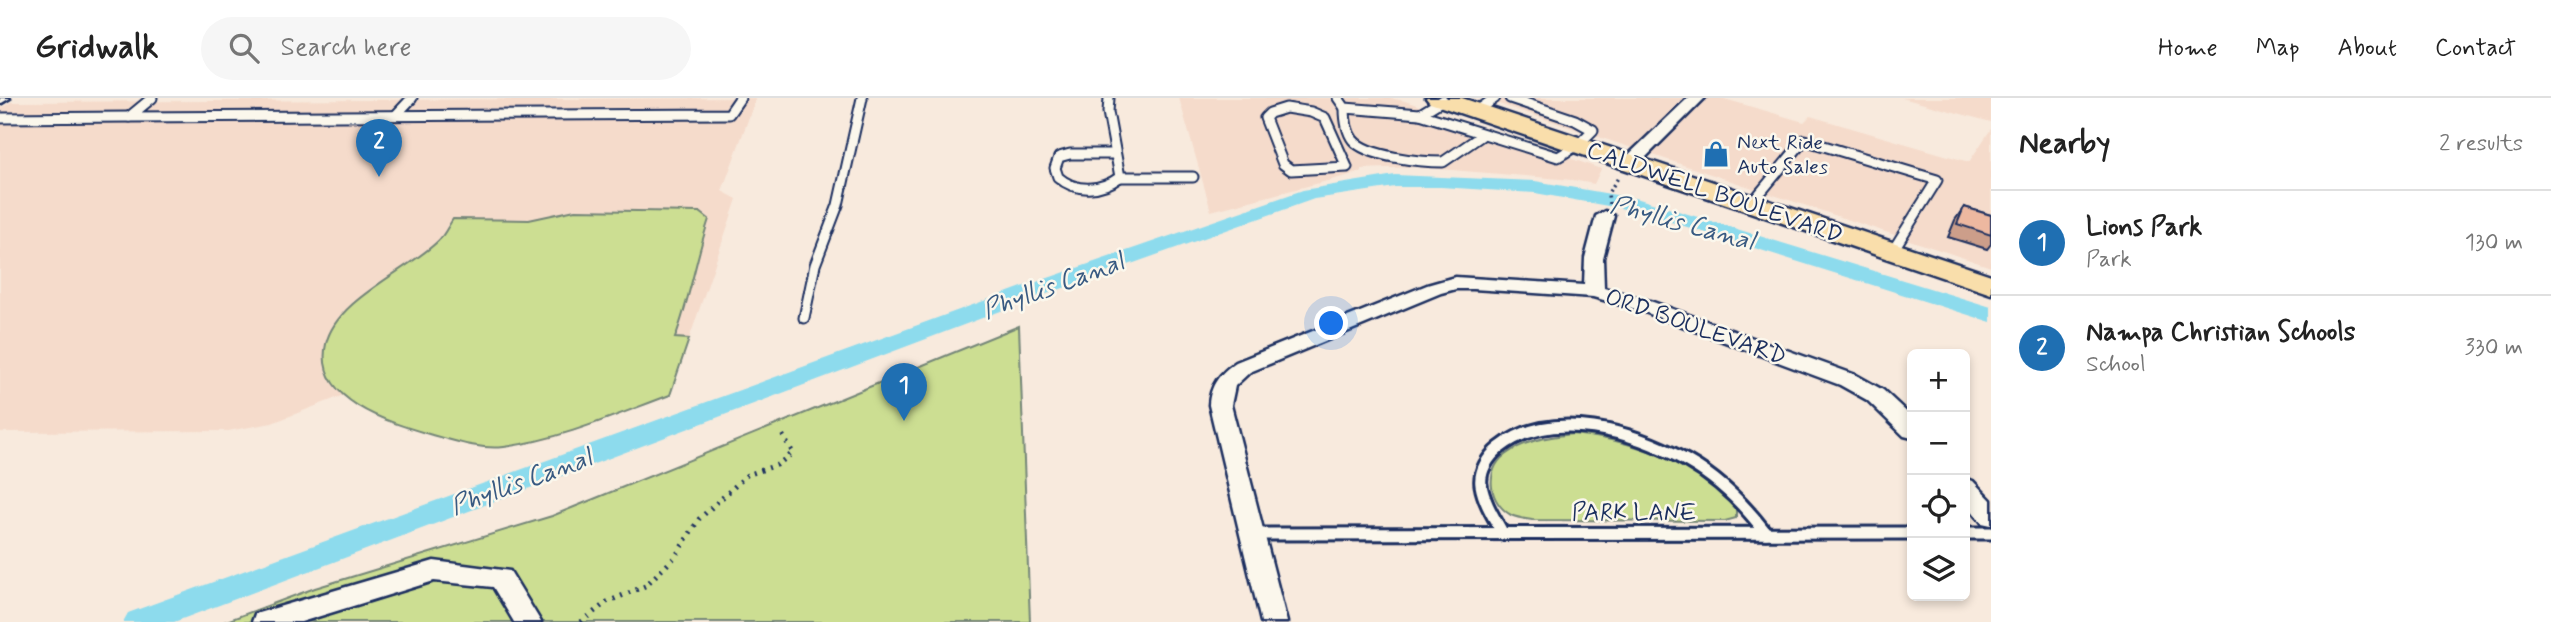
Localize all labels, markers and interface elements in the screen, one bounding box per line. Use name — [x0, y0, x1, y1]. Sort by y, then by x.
search box — [201, 17, 691, 80]
text: Gridwalk — [35, 26, 159, 70]
icon: search — [225, 29, 263, 67]
text: Search here — [281, 31, 411, 65]
text: Home — [2158, 33, 2218, 64]
text: Map — [2256, 33, 2300, 64]
text: About — [2338, 33, 2397, 64]
text: Contact — [2435, 33, 2516, 64]
pin: 2 — [356, 119, 402, 177]
text: Nearby — [2019, 124, 2110, 163]
place label: Next Ride Auto Sales — [1737, 129, 1828, 181]
text: 2 results — [2439, 129, 2523, 159]
street label: CALDWELL BOULEVARD — [1582, 135, 1847, 252]
shop icon: Next Ride Auto Sales — [1701, 139, 1731, 169]
water label: Phyllis Canal — [1606, 188, 1760, 260]
text: Lions Park — [2086, 211, 2202, 245]
text: 1 — [2037, 228, 2047, 258]
text: 130 m — [2465, 228, 2523, 258]
water label: Phyllis Canal — [978, 245, 1131, 328]
text: Park — [2086, 245, 2132, 275]
street label: ORD BOULEVARD — [1601, 282, 1790, 373]
your location — [1314, 306, 1348, 340]
text: Nampa Christian Schools — [2086, 316, 2355, 350]
text: 2 — [2036, 333, 2048, 363]
text: 330 m — [2465, 333, 2523, 363]
map controls — [1907, 349, 1970, 601]
button: + — [1907, 349, 1970, 412]
text: School — [2086, 350, 2146, 380]
pin: 1 — [881, 363, 927, 421]
button: − — [1907, 412, 1970, 475]
water label: Phyllis Canal — [446, 441, 599, 524]
button: locate — [1907, 475, 1970, 538]
street label: PARK LANE — [1572, 498, 1696, 529]
button: layers — [1907, 538, 1970, 601]

